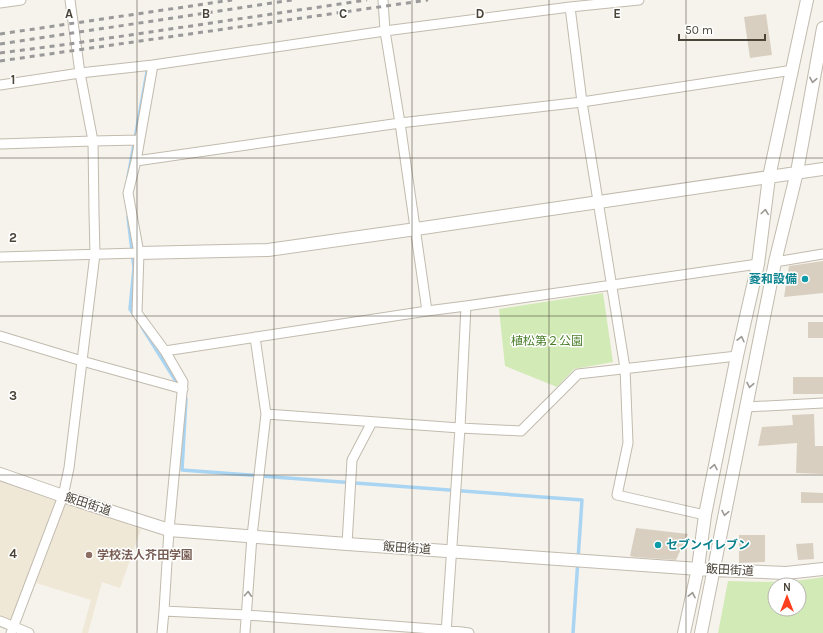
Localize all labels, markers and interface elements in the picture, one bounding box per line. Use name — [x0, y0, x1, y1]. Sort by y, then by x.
text: A — [65, 6, 73, 21]
text: B — [202, 6, 210, 21]
text: C — [339, 6, 347, 21]
text: D — [476, 6, 485, 21]
text: E — [613, 6, 621, 21]
scale bar — [679, 16, 765, 42]
text: 50 m — [685, 23, 713, 37]
text: 1 — [11, 72, 15, 87]
one-way arrow — [810, 77, 818, 83]
one-way arrow — [760, 209, 769, 215]
text: 2 — [9, 230, 17, 245]
place label: 菱和設備 — [749, 272, 797, 286]
marker: 菱和設備 — [800, 274, 810, 284]
park label: 植松第２公園 — [511, 334, 583, 348]
one-way arrow — [736, 336, 744, 343]
one-way arrow — [747, 382, 755, 388]
text: 3 — [9, 388, 17, 403]
one-way arrow — [710, 464, 718, 470]
street label: 飯田街道 — [63, 490, 113, 518]
one-way arrow — [721, 509, 730, 516]
place label: セブンイレブン — [666, 538, 750, 552]
street label: 飯田街道 — [383, 539, 431, 557]
marker: セブンイレブン — [653, 540, 663, 550]
text: 4 — [9, 546, 17, 561]
place label: 学校法人芥田学園 — [97, 548, 193, 562]
marker: 学校法人芥田学園 — [84, 550, 94, 560]
street label: 飯田街道 — [706, 562, 754, 578]
north arrow — [767, 577, 807, 617]
text: N — [783, 581, 791, 594]
one-way arrow — [243, 591, 252, 597]
one-way arrow — [687, 592, 696, 598]

